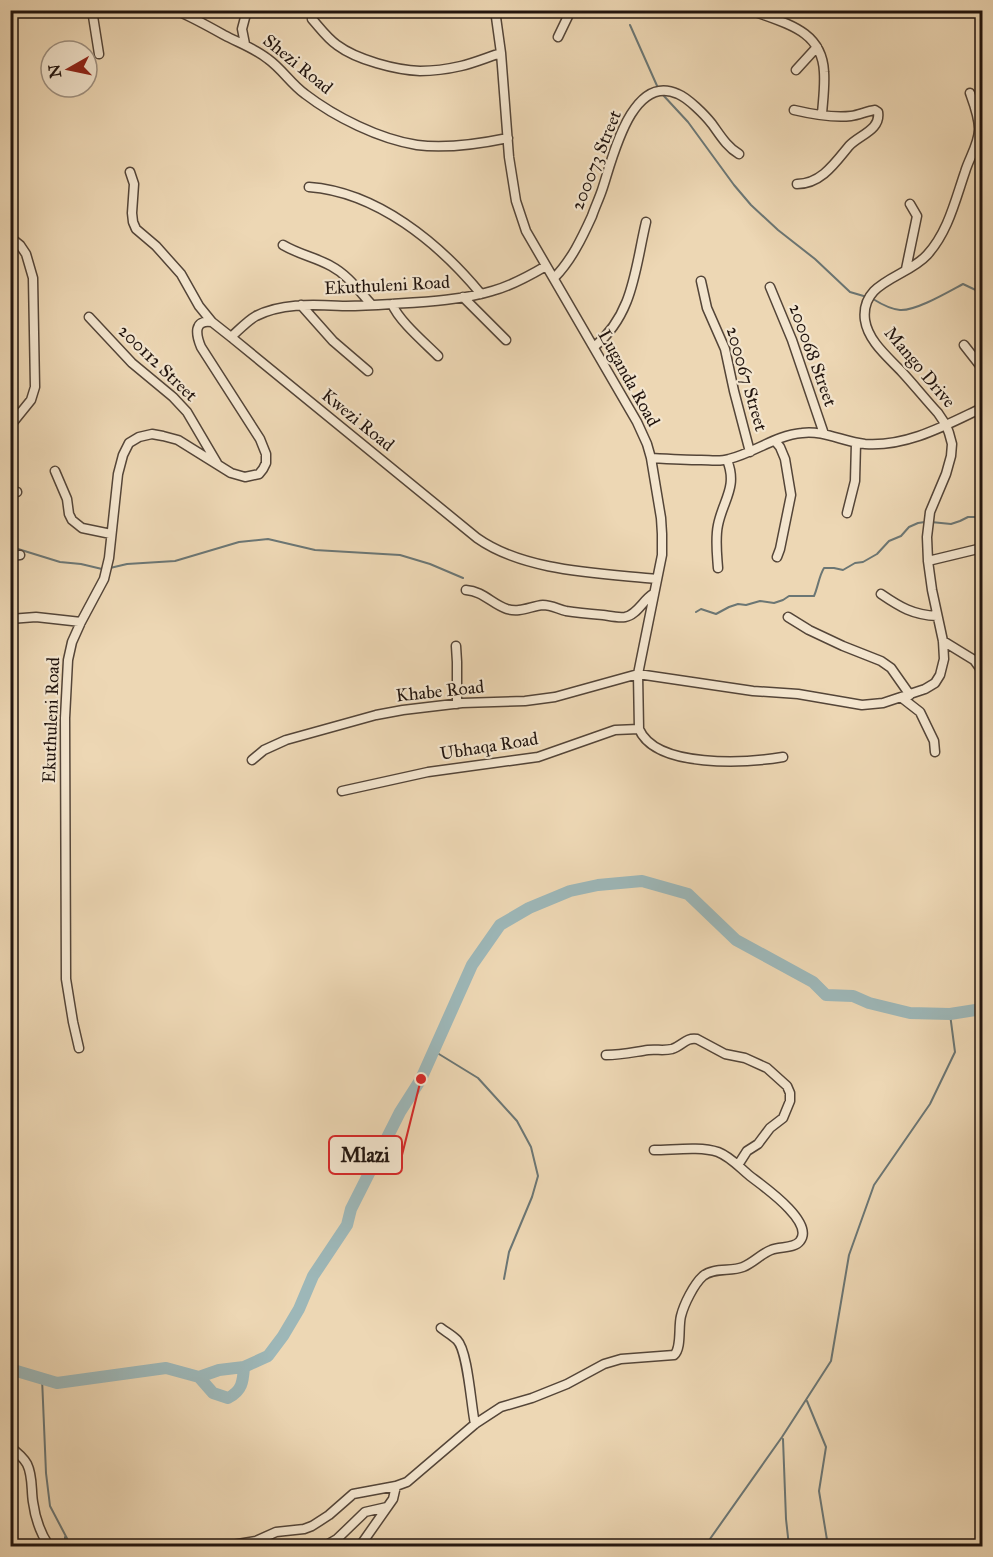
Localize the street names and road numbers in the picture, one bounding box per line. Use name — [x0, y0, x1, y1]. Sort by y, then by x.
street label: Shezi Road — [259, 29, 337, 99]
street label: 200073 Street — [566, 106, 626, 213]
street label: Ekuthuleni Road — [324, 271, 450, 299]
street label: 200068 Street — [784, 301, 842, 410]
street label: 200112 Street — [114, 320, 203, 407]
street label: Mango Drive — [879, 322, 960, 413]
street label: 200067 Street — [722, 324, 773, 434]
street label: Luganda Road — [592, 326, 665, 431]
street label: Kwezi Road — [317, 384, 399, 456]
street label: Ekuthuleni Road — [38, 657, 64, 783]
street label: Khabe Road — [395, 675, 485, 707]
street label: Ubhaqa Road — [438, 727, 540, 766]

